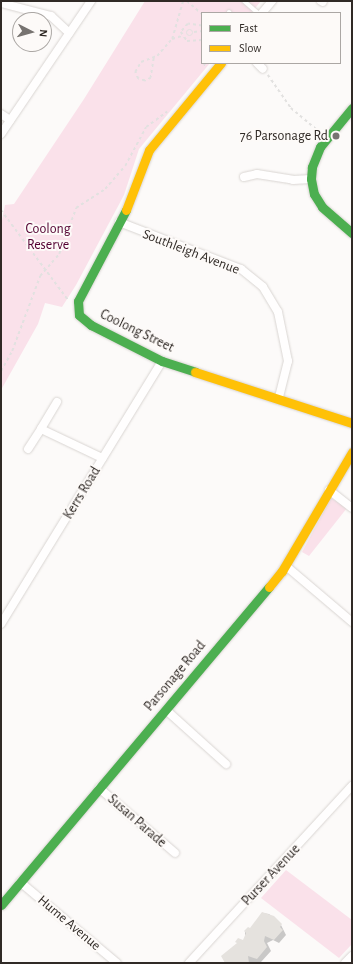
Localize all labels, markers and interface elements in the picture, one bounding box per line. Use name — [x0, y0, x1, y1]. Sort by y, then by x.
north arrow — [12, 12, 52, 52]
legend — [201, 12, 341, 64]
text: Fast — [239, 22, 258, 34]
text: N — [38, 29, 49, 38]
text: Slow — [239, 42, 261, 54]
place label: 76 Parsonage Rd — [240, 128, 328, 144]
marker: 76 Parsonage Rd — [331, 131, 341, 141]
park label: Coolong Reserve — [26, 221, 70, 254]
street label: Southleigh Avenue — [140, 226, 242, 278]
street label: Coolong Street — [97, 306, 177, 356]
street label: Kerrs Road — [60, 464, 104, 522]
street label: Parsonage Road — [141, 637, 209, 715]
street label: Susan Parade — [104, 791, 170, 851]
street label: Purser Avenue — [238, 841, 304, 909]
street label: Hume Avenue — [34, 892, 104, 954]

